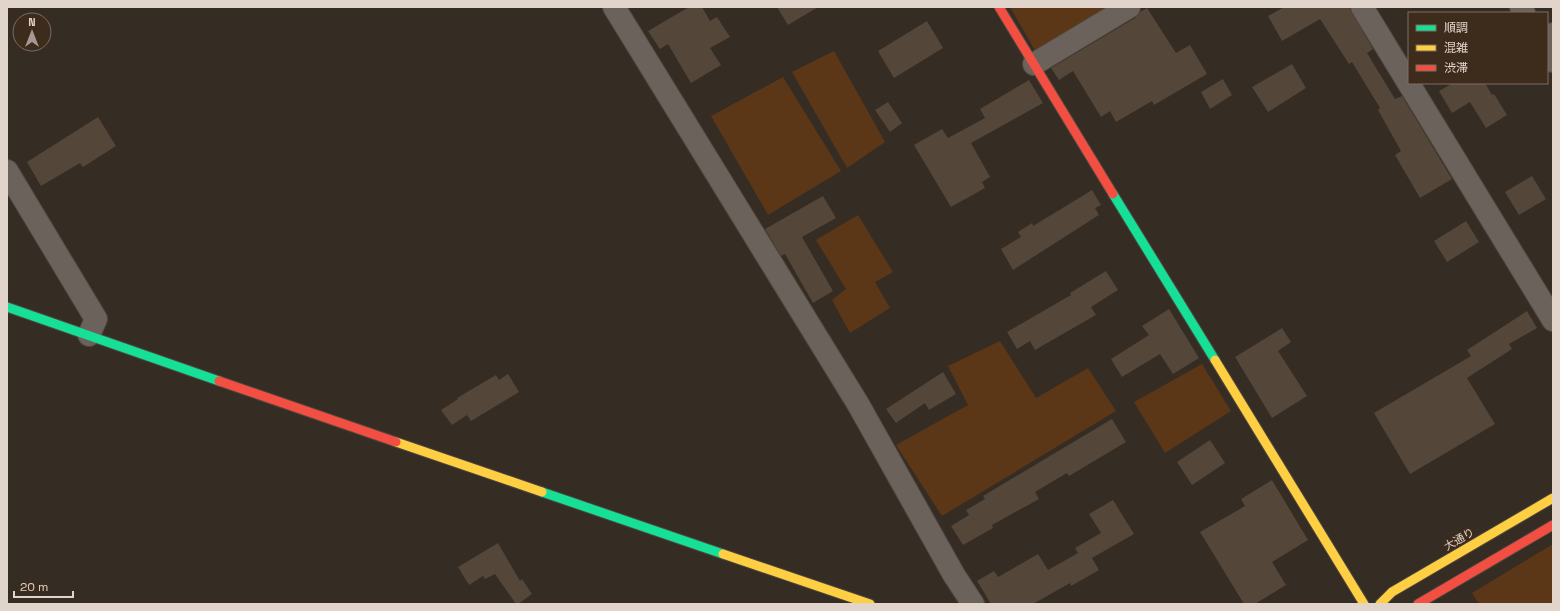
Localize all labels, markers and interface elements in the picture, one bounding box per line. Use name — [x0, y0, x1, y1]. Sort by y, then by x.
north arrow — [12, 12, 52, 52]
legend — [1408, 12, 1548, 84]
text: N — [28, 15, 36, 29]
text: 順調 — [1444, 20, 1468, 36]
text: 混雑 — [1444, 40, 1468, 56]
text: 渋滞 — [1444, 60, 1468, 76]
street label: 大通り — [1441, 525, 1477, 553]
scale bar — [14, 573, 73, 599]
text: 20 m — [20, 579, 48, 595]

